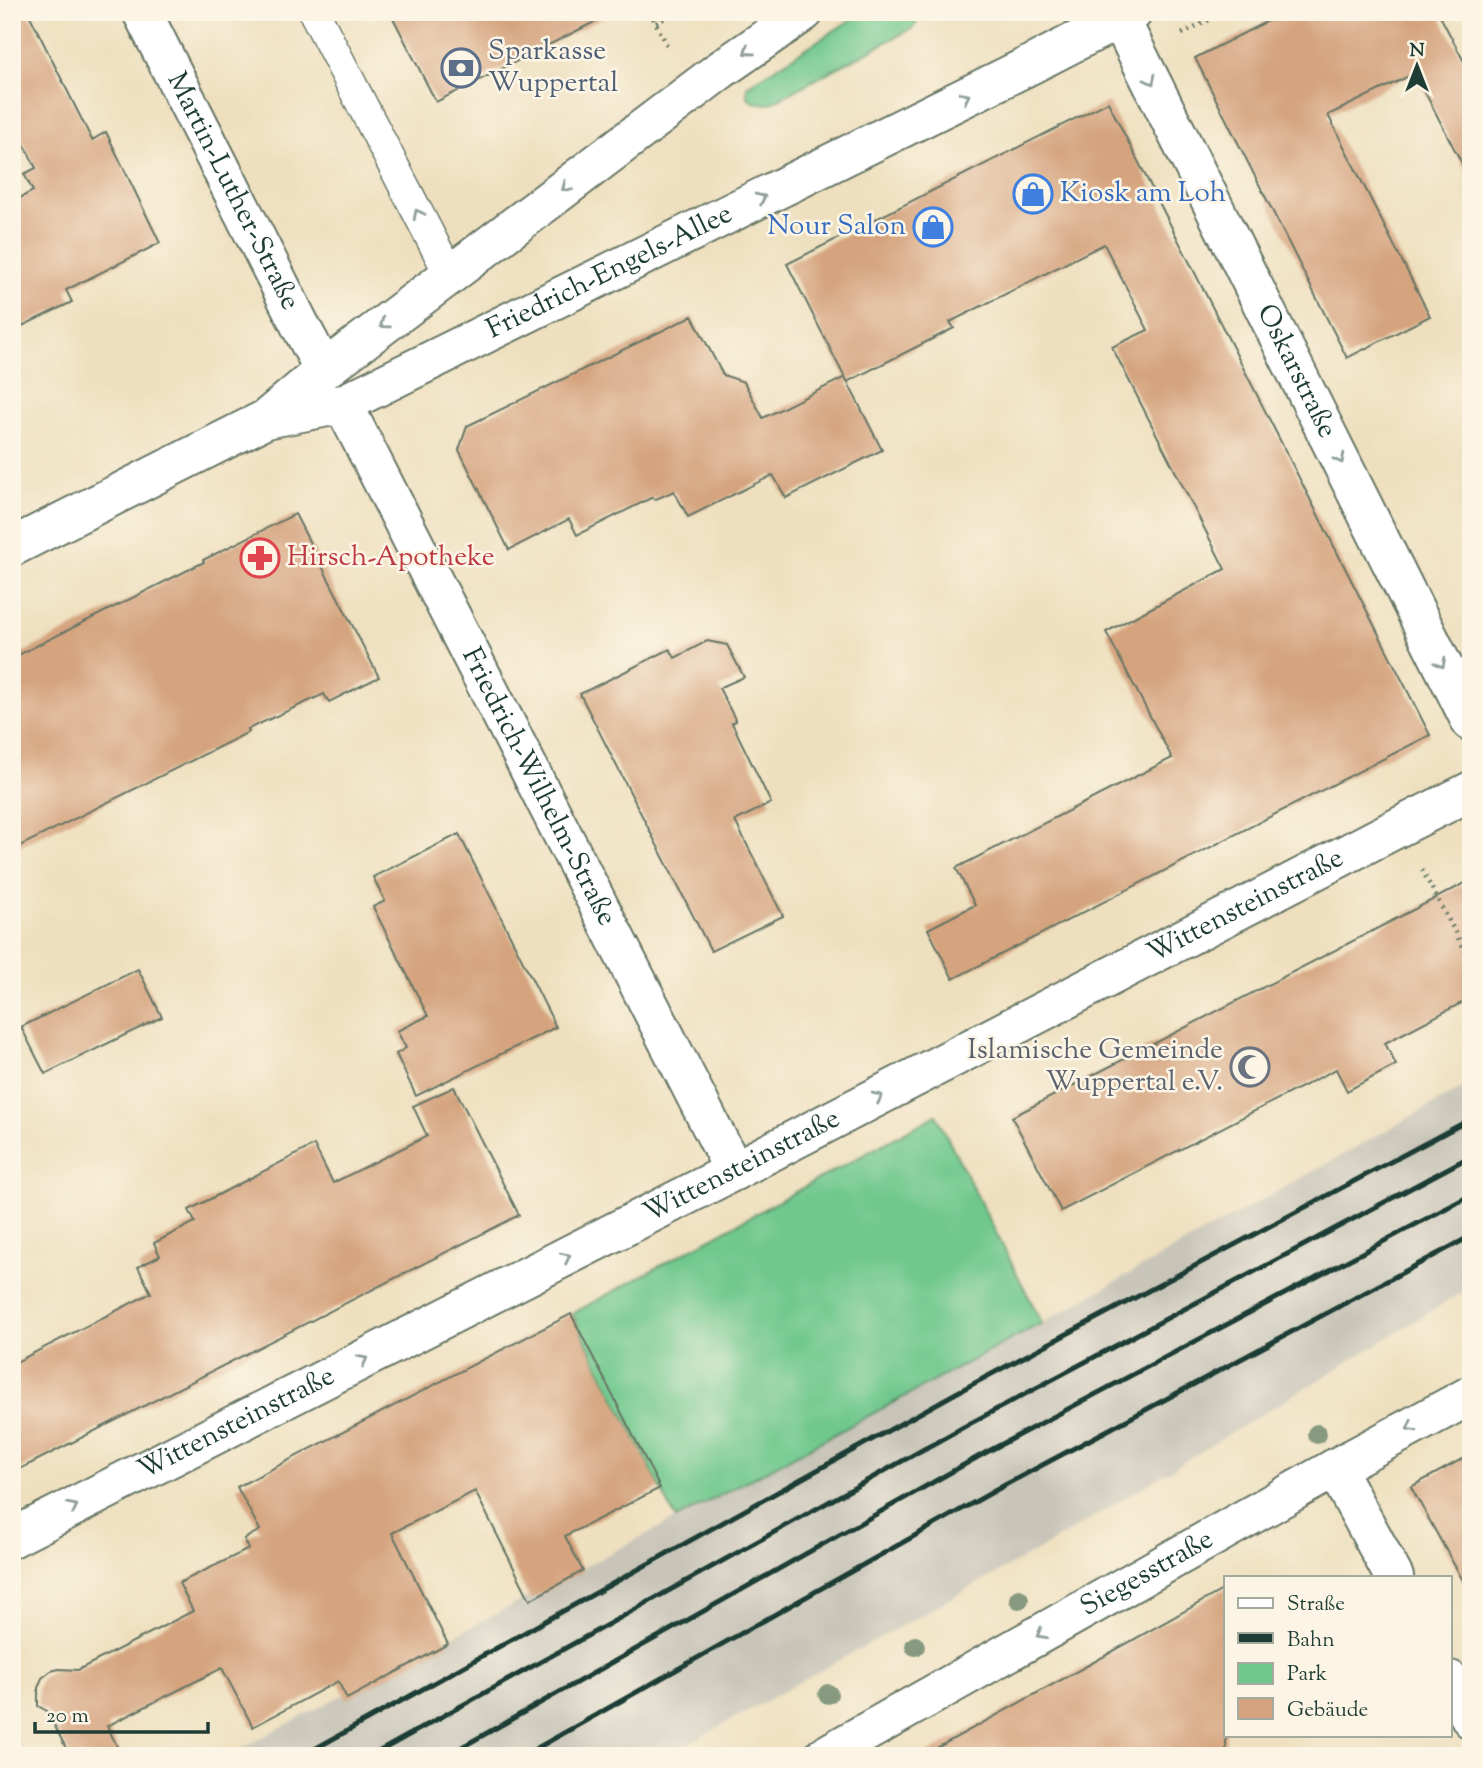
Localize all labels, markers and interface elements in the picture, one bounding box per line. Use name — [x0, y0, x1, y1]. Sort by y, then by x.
place label: Sparkasse Wuppertal — [488, 32, 618, 104]
north arrow — [1382, 32, 1452, 102]
text: N — [1409, 38, 1425, 65]
one-way arrow — [743, 43, 756, 55]
bank icon: Sparkasse Wuppertal — [440, 47, 482, 89]
street label: Martin-Luther-Straße — [156, 66, 309, 317]
one-way arrow — [1142, 73, 1156, 85]
one-way arrow — [958, 92, 970, 106]
shop icon: Kiosk am Loh — [1012, 173, 1054, 215]
place label: Kiosk am Loh — [1060, 174, 1226, 214]
one-way arrow — [561, 179, 574, 192]
one-way arrow — [754, 193, 766, 207]
street label: Friedrich-Engels-Allee — [480, 195, 740, 350]
shop icon: Nour Salon — [912, 206, 954, 248]
place label: Nour Salon — [767, 207, 906, 247]
one-way arrow — [413, 209, 427, 221]
street label: Oskarstraße — [1246, 298, 1346, 445]
one-way arrow — [379, 316, 392, 329]
one-way arrow — [1331, 452, 1345, 464]
pharmacy icon: Hirsch-Apotheke — [239, 537, 281, 579]
place label: Hirsch-Apotheke — [287, 538, 495, 578]
street label: Friedrich-Wilhelm-Straße — [451, 641, 626, 933]
one-way arrow — [1433, 656, 1447, 668]
street label: Wittensteinstraße — [1141, 839, 1351, 974]
place label: Islamische Gemeinde Wuppertal e.V. — [968, 1031, 1223, 1103]
mosque icon: Islamische Gemeinde Wuppertal e.V. — [1229, 1046, 1271, 1088]
one-way arrow — [870, 1092, 883, 1105]
street label: Wittensteinstraße — [637, 1099, 847, 1234]
one-way arrow — [559, 1251, 571, 1265]
one-way arrow — [356, 1354, 368, 1368]
street label: Wittensteinstraße — [131, 1357, 342, 1491]
one-way arrow — [1405, 1419, 1418, 1432]
one-way arrow — [66, 1502, 78, 1516]
street label: Siegesstraße — [1073, 1520, 1221, 1627]
legend — [1224, 1576, 1452, 1736]
text: Straße — [1287, 1590, 1345, 1620]
one-way arrow — [1036, 1626, 1048, 1639]
text: Bahn — [1287, 1626, 1335, 1656]
text: Park — [1287, 1660, 1328, 1690]
scale bar — [35, 1691, 208, 1735]
text: Gebäude — [1287, 1696, 1368, 1726]
text: 20 m — [46, 1702, 89, 1732]

